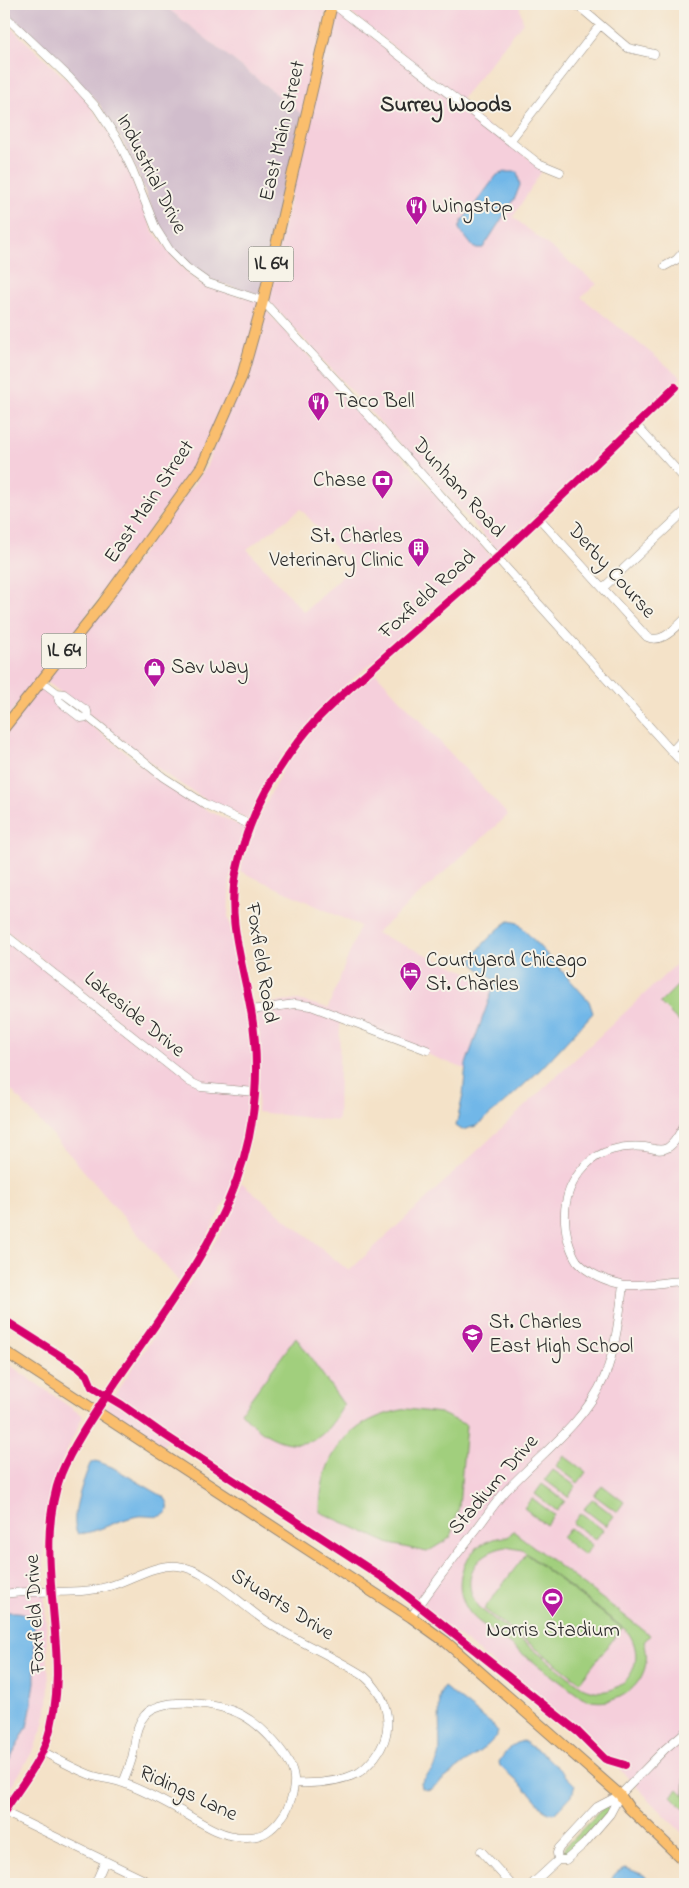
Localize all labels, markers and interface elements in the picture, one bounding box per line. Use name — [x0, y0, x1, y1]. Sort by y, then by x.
street label: East Main Street — [252, 58, 314, 204]
district label: Surrey Woods — [380, 90, 512, 123]
street label: Industrial Drive — [108, 109, 194, 240]
place label: Wingstop — [432, 192, 513, 224]
restaurant icon: Wingstop — [404, 195, 428, 226]
road number: IL 64 — [248, 246, 294, 282]
place label: Taco Bell — [335, 387, 414, 417]
restaurant icon: Taco Bell — [307, 390, 331, 421]
street label: Dunham Road — [404, 430, 512, 545]
street label: East Main Street — [97, 434, 203, 570]
place label: Chase — [313, 466, 367, 496]
bank icon: Chase — [370, 469, 394, 500]
street label: Derby Course — [557, 515, 663, 628]
place label: St. Charles Veterinary Clinic — [269, 522, 404, 578]
building icon: St. Charles Veterinary Clinic — [407, 537, 431, 568]
street label: Foxfield Road — [372, 543, 483, 647]
road number: IL 64 — [42, 634, 86, 668]
place label: Sav Way — [171, 653, 248, 685]
shop icon: Sav Way — [143, 656, 167, 687]
street label: Foxfield Road — [237, 900, 285, 1025]
place label: Courtyard Chicago St. Charles — [426, 946, 587, 1000]
hotel icon: Courtyard Chicago St. Charles — [398, 961, 422, 992]
street label: Lakeside Drive — [77, 965, 191, 1066]
place label: St. Charles East High School — [489, 1308, 633, 1364]
school or university icon: St. Charles East High School — [461, 1323, 485, 1354]
street label: Stadium Drive — [442, 1428, 547, 1542]
street label: Foxfield Drive — [18, 1553, 54, 1675]
street label: Stuarts Drive — [224, 1561, 340, 1649]
sports icon: Norris Stadium — [541, 1587, 565, 1618]
place label: Norris Stadium — [486, 1616, 620, 1646]
street label: Ridings Lane — [133, 1758, 243, 1832]

